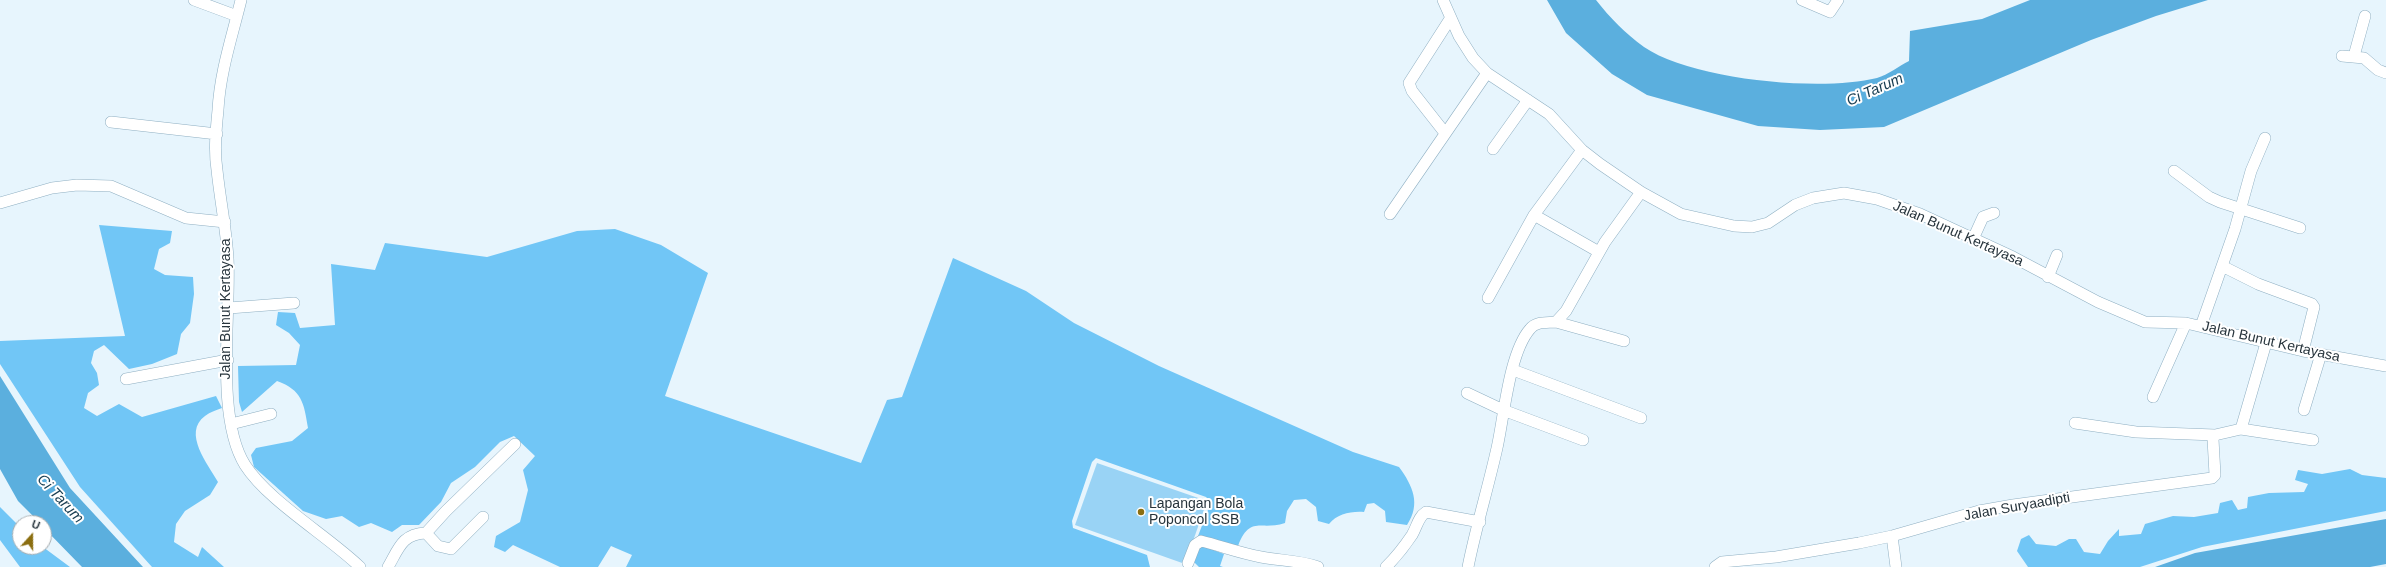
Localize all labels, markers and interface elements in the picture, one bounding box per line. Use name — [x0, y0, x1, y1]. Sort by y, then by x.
water label: Ci Tarum — [1844, 70, 1906, 110]
street label: Jalan Bunut Kertayasa — [1890, 198, 2026, 270]
street label: Jalan Bunut Kertayasa — [218, 239, 234, 379]
street label: Jalan Bunut Kertayasa — [2200, 318, 2342, 366]
water label: Ci Tarum — [33, 471, 87, 527]
street label: Jalan Suryaadipti — [1963, 489, 2071, 525]
place label: Lapangan Bola Poponcol SSB — [1149, 496, 1243, 528]
marker: Lapangan Bola Poponcol SSB — [1136, 507, 1146, 517]
north arrow — [12, 515, 52, 555]
text: U — [30, 518, 42, 532]

